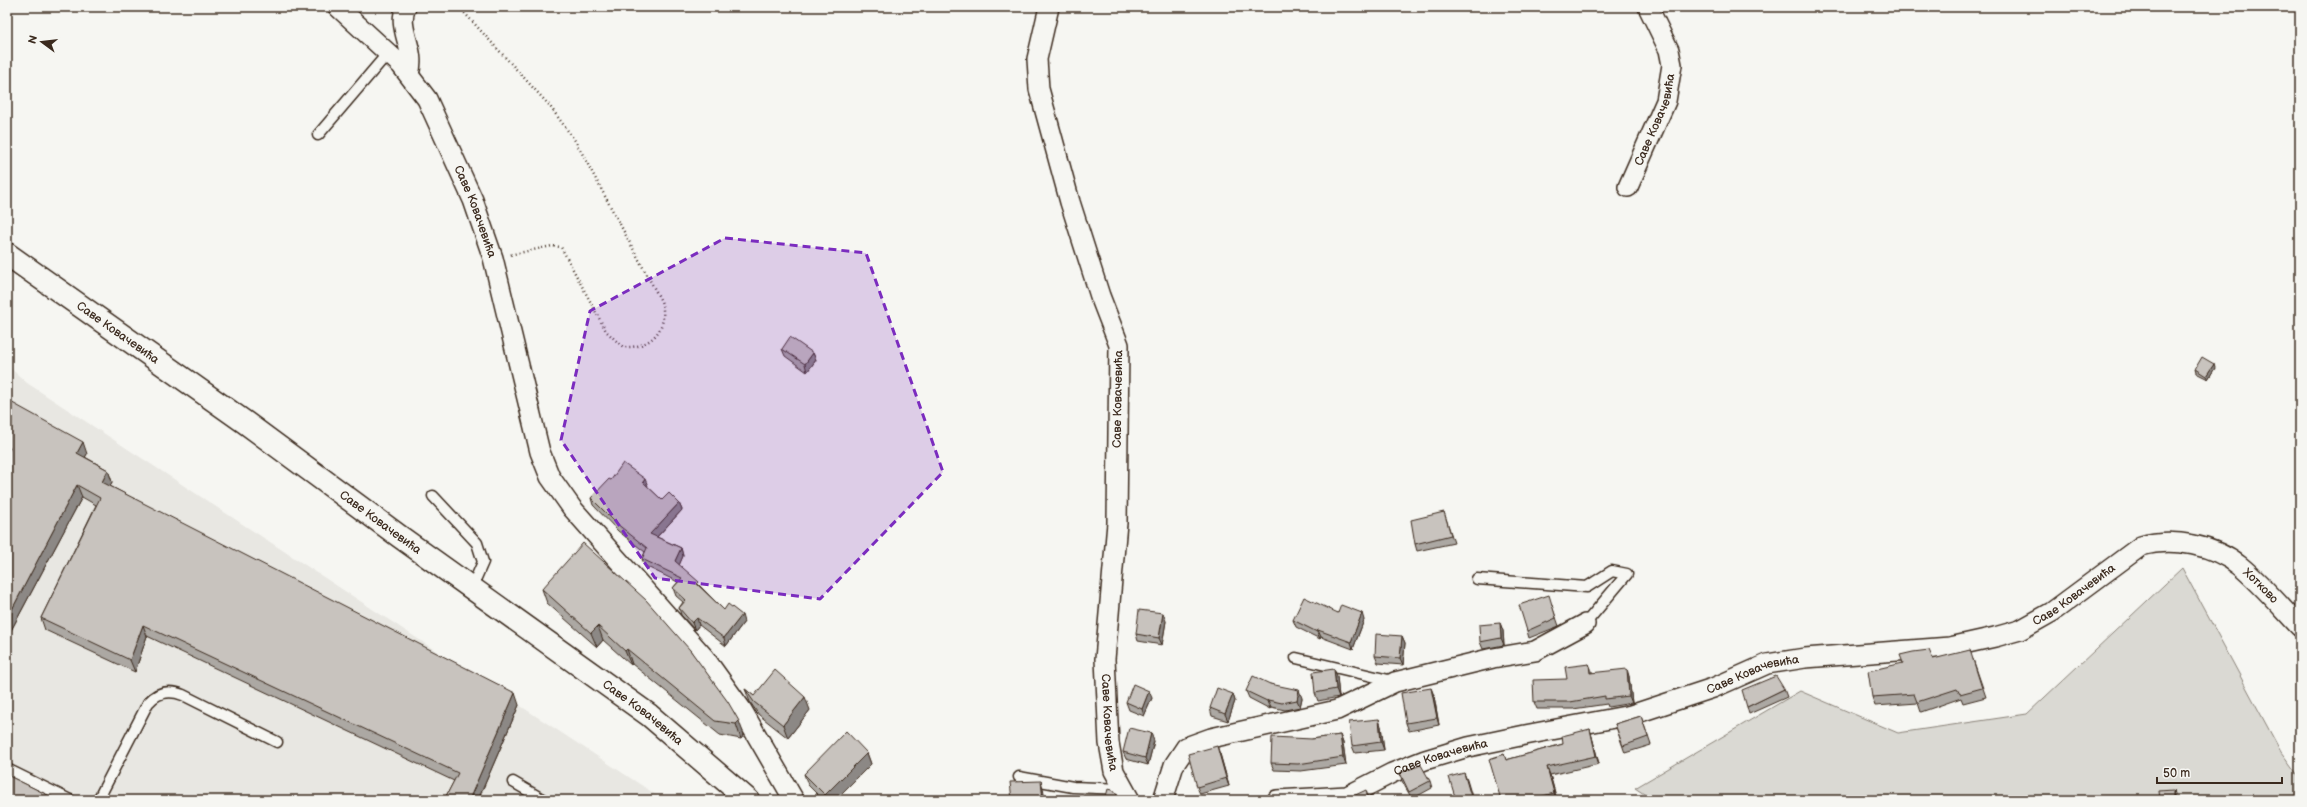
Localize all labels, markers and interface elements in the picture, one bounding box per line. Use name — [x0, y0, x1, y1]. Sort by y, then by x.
north arrow — [22, 22, 62, 62]
text: N — [25, 34, 40, 45]
street label: Саве Ковачевића — [1631, 72, 1678, 168]
street label: Саве Ковачевића — [451, 163, 500, 260]
street label: Саве Ковачевића — [74, 298, 162, 367]
street label: Саве Ковачевића — [1110, 350, 1126, 448]
street label: Саве Ковачевића — [337, 487, 424, 557]
street label: Саве Ковачевића — [2030, 560, 2118, 629]
street label: Хотково — [2240, 565, 2282, 606]
street label: Саве Ковачевића — [1705, 652, 1800, 697]
street label: Саве Ковачевића — [1098, 673, 1121, 772]
street label: Саве Ковачевића — [600, 677, 686, 748]
street label: Саве Ковачевића — [1392, 736, 1489, 779]
scale bar — [2157, 759, 2282, 785]
text: 50 m — [2163, 766, 2190, 781]

